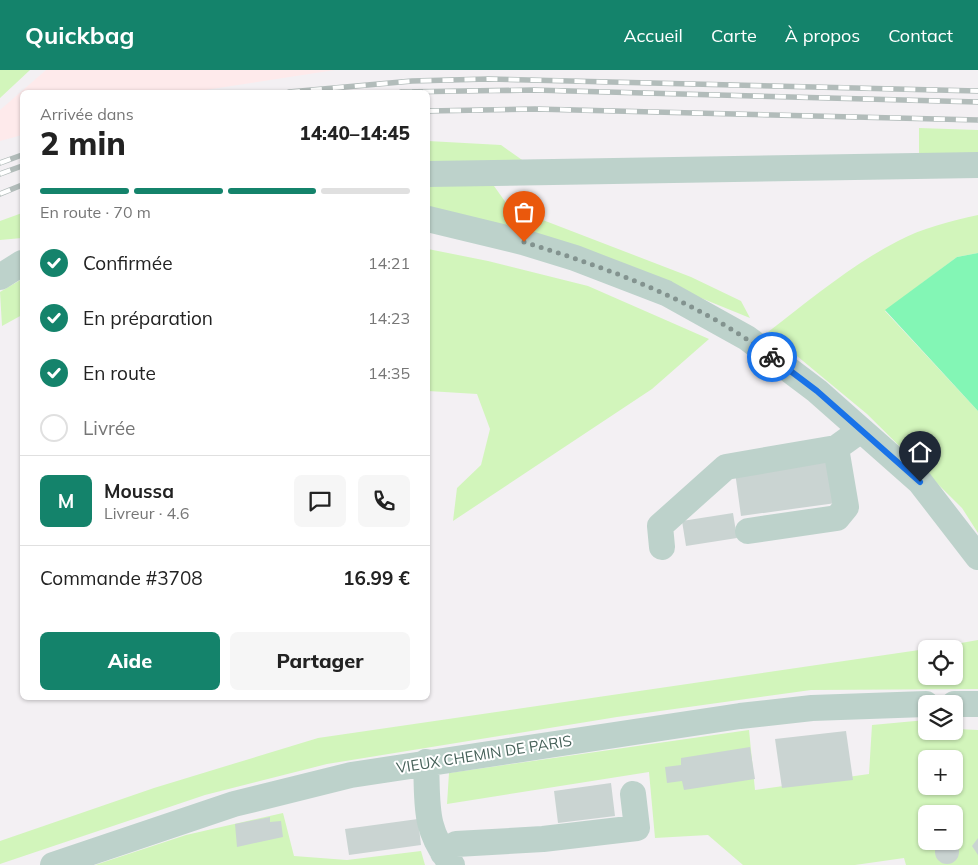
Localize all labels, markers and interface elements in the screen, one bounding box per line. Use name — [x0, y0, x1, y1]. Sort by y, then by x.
text: Quickbag — [25, 20, 135, 50]
text: Accueil — [623, 24, 683, 47]
text: Carte — [711, 24, 757, 47]
text: À propos — [785, 24, 860, 47]
text: Contact — [888, 24, 953, 47]
text: Arrivée dans — [40, 104, 134, 124]
text: 14:40–14:45 — [299, 121, 410, 145]
text: 2 min — [40, 123, 126, 163]
pin — [503, 191, 545, 242]
icon: bag — [510, 198, 538, 226]
text: En route · 70 m — [40, 202, 151, 222]
icon: check — [40, 249, 68, 277]
text: Confirmée — [83, 251, 172, 275]
text: 14:21 — [368, 253, 410, 273]
icon: check — [40, 304, 68, 332]
text: En préparation — [83, 306, 213, 330]
text: 14:23 — [368, 308, 410, 328]
courier — [747, 332, 797, 382]
icon: bike — [758, 343, 786, 371]
icon: check — [40, 359, 68, 387]
text: En route — [83, 361, 156, 385]
text: 14:35 — [368, 363, 410, 383]
text: Livrée — [83, 416, 135, 440]
pin — [899, 431, 941, 482]
icon: home — [906, 438, 934, 466]
button: chat — [294, 475, 346, 527]
button: phone — [358, 475, 410, 527]
text: Moussa — [104, 479, 174, 503]
text: M — [58, 489, 74, 513]
text: Livreur · 4.6 — [104, 503, 189, 523]
text: Commande #3708 — [40, 566, 203, 590]
text: 16.99 € — [343, 566, 410, 590]
button: Aide — [40, 632, 220, 690]
button: Partager — [230, 632, 410, 690]
map controls — [918, 640, 963, 850]
button: locate — [918, 640, 963, 685]
button: layers — [918, 695, 963, 740]
street label: VIEUX CHEMIN DE PARIS — [395, 731, 573, 777]
button: + — [918, 750, 963, 795]
button: − — [918, 805, 963, 850]

